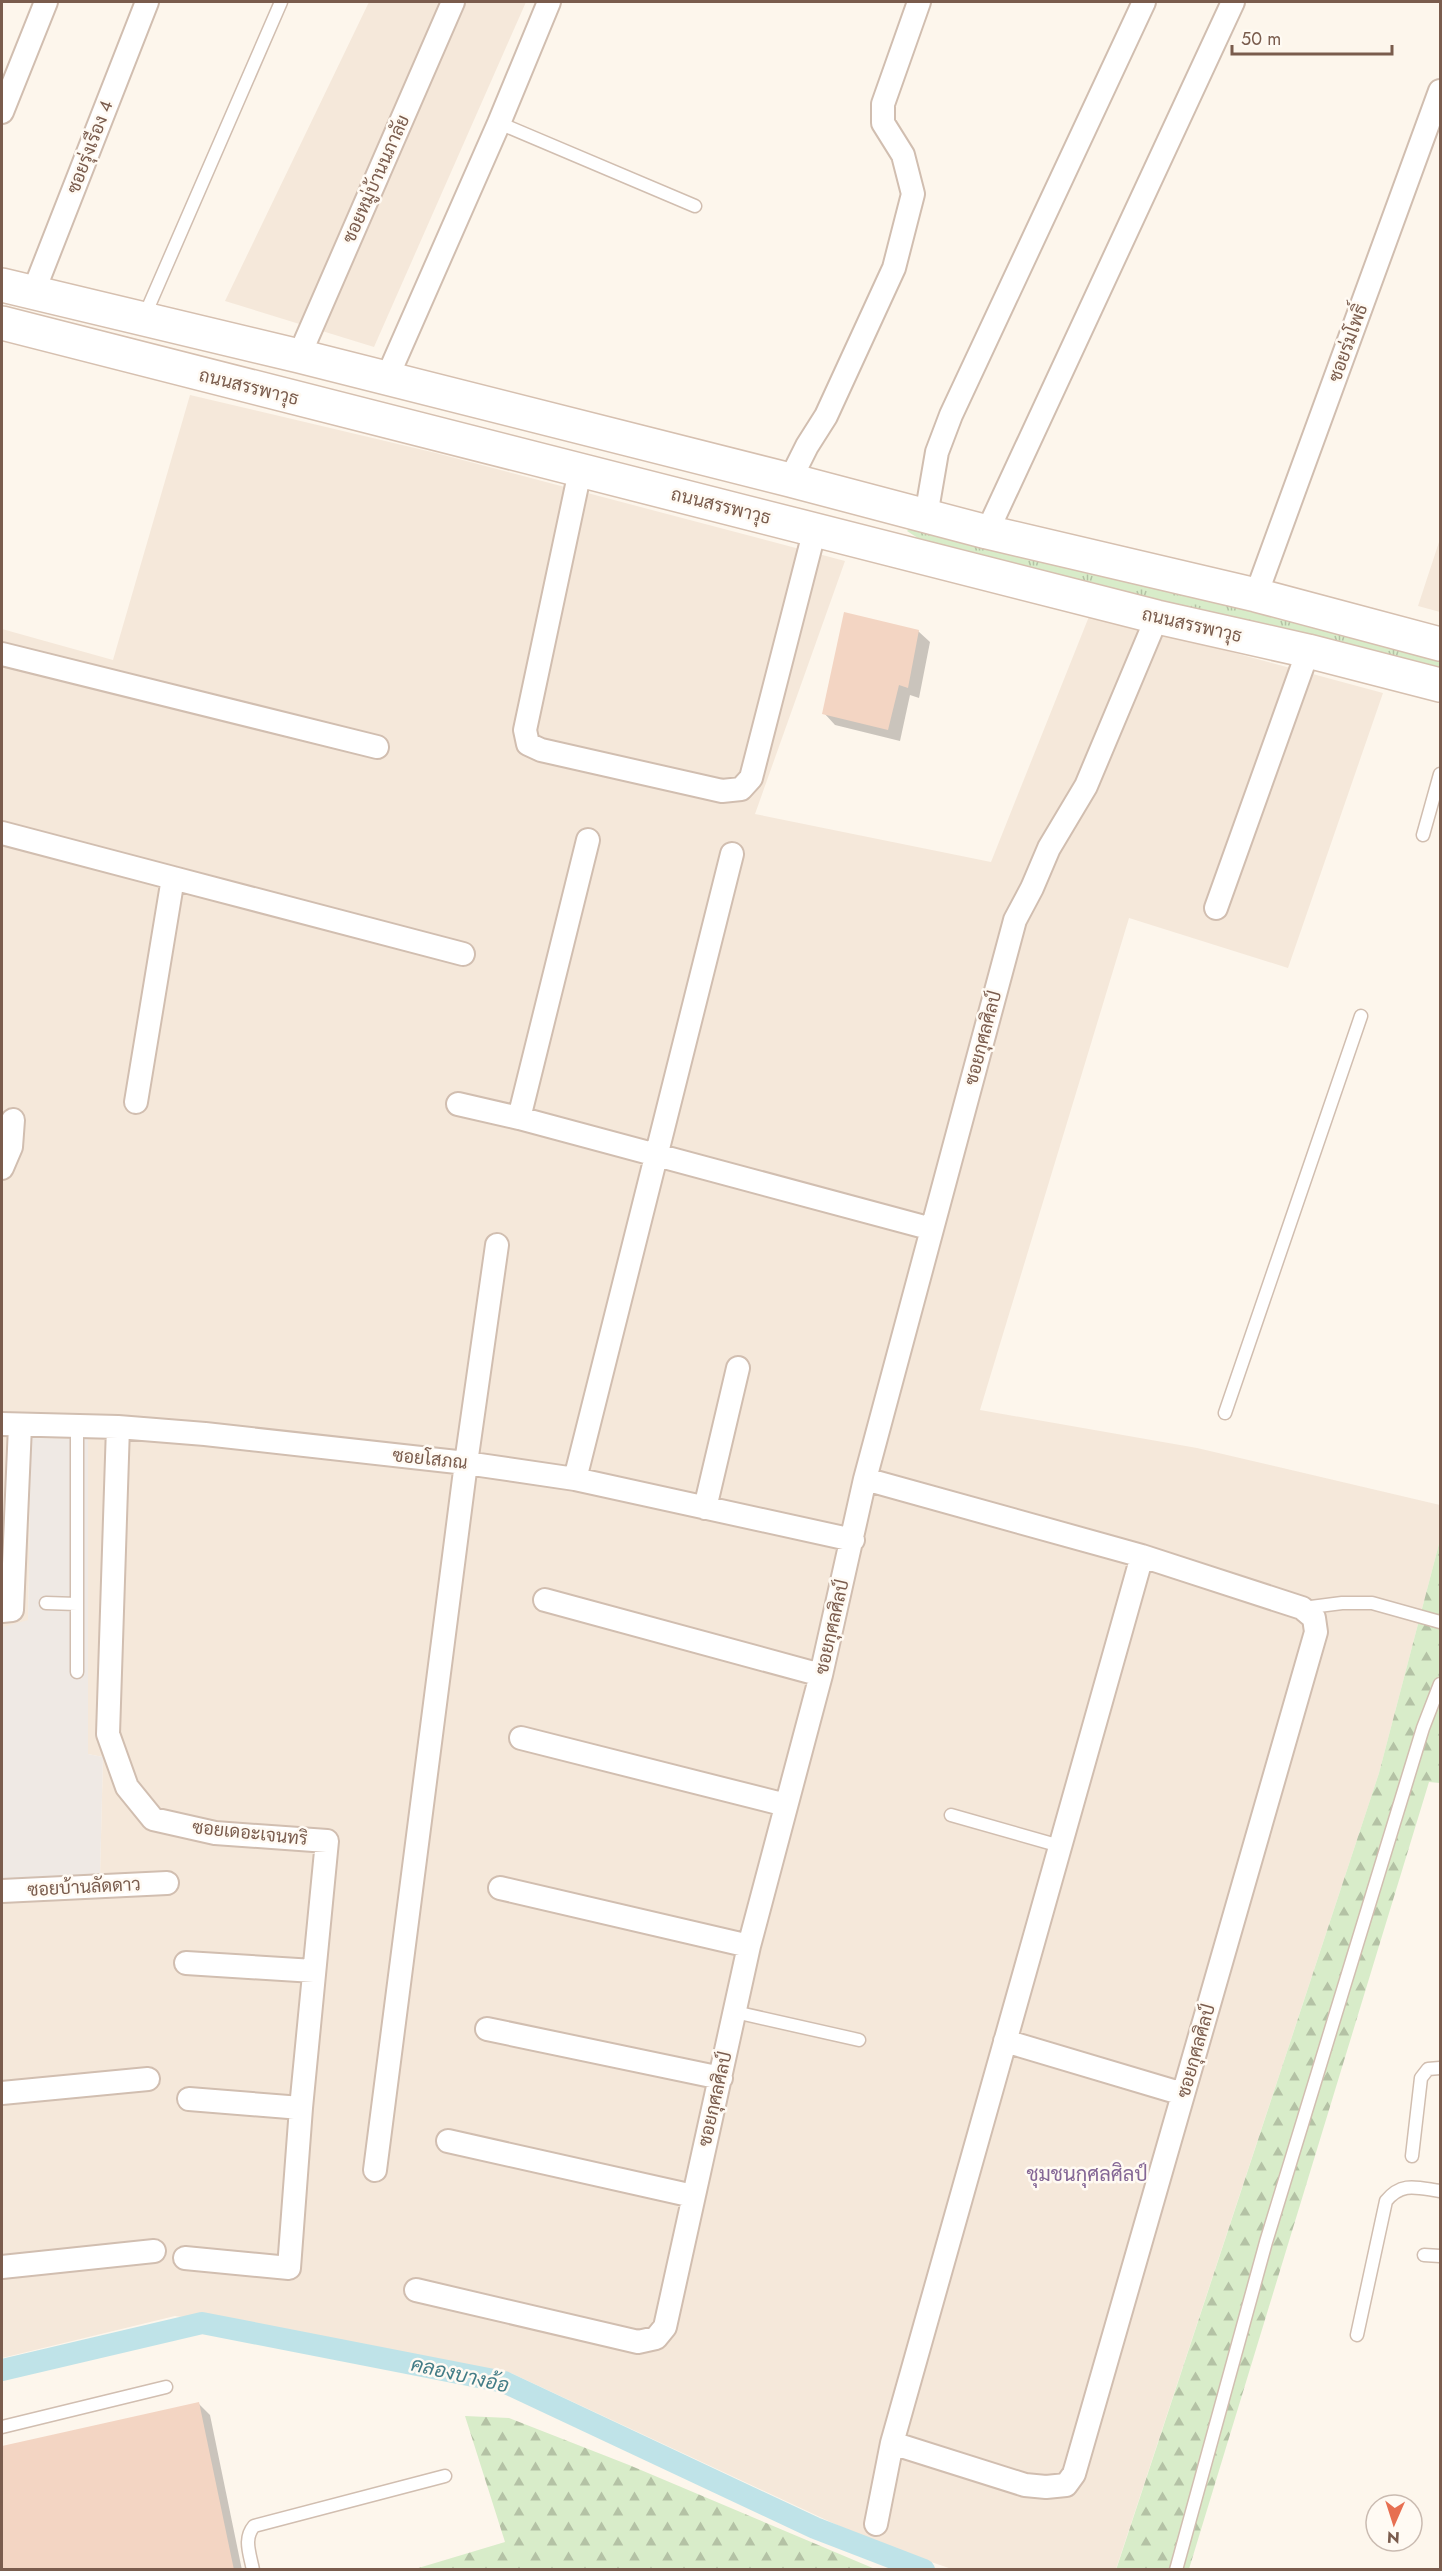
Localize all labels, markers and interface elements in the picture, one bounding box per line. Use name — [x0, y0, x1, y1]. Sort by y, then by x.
scale bar — [1232, 18, 1392, 56]
text: 50 m — [1241, 26, 1281, 52]
street label: ซอยรุ่งเรือง 4 — [60, 97, 120, 197]
street label: ซอยหมู่บ้านนภาลัย — [336, 111, 416, 247]
street label: ซอยร่มโพธิ์ — [1319, 299, 1374, 386]
street label: ถนนสรรพาวุธ — [196, 362, 302, 412]
street label: ถนนสรรพาวุธ — [668, 481, 774, 531]
street label: ถนนสรรพาวุธ — [1139, 601, 1245, 649]
street label: ซอยกุศลศิลป์ — [958, 988, 1008, 1088]
street label: ซอยโสภณ — [391, 1442, 469, 1476]
street label: ซอยกุศลศิลป์ — [808, 1577, 856, 1677]
street label: ซอยเดอะเจนทริ — [191, 1814, 309, 1852]
street label: ซอยบ้านลัดดาว — [27, 1871, 141, 1903]
street label: ซอยกุศลศิลป์ — [1170, 2001, 1222, 2101]
street label: ซอยกุศลศิลป์ — [691, 2049, 739, 2149]
district label: ชุมชนกุศลศิลป์ — [1026, 2160, 1148, 2189]
water label: คลองบางอ้อ — [408, 2350, 512, 2400]
north arrow — [1364, 2493, 1424, 2553]
text: N — [1386, 2526, 1400, 2549]

